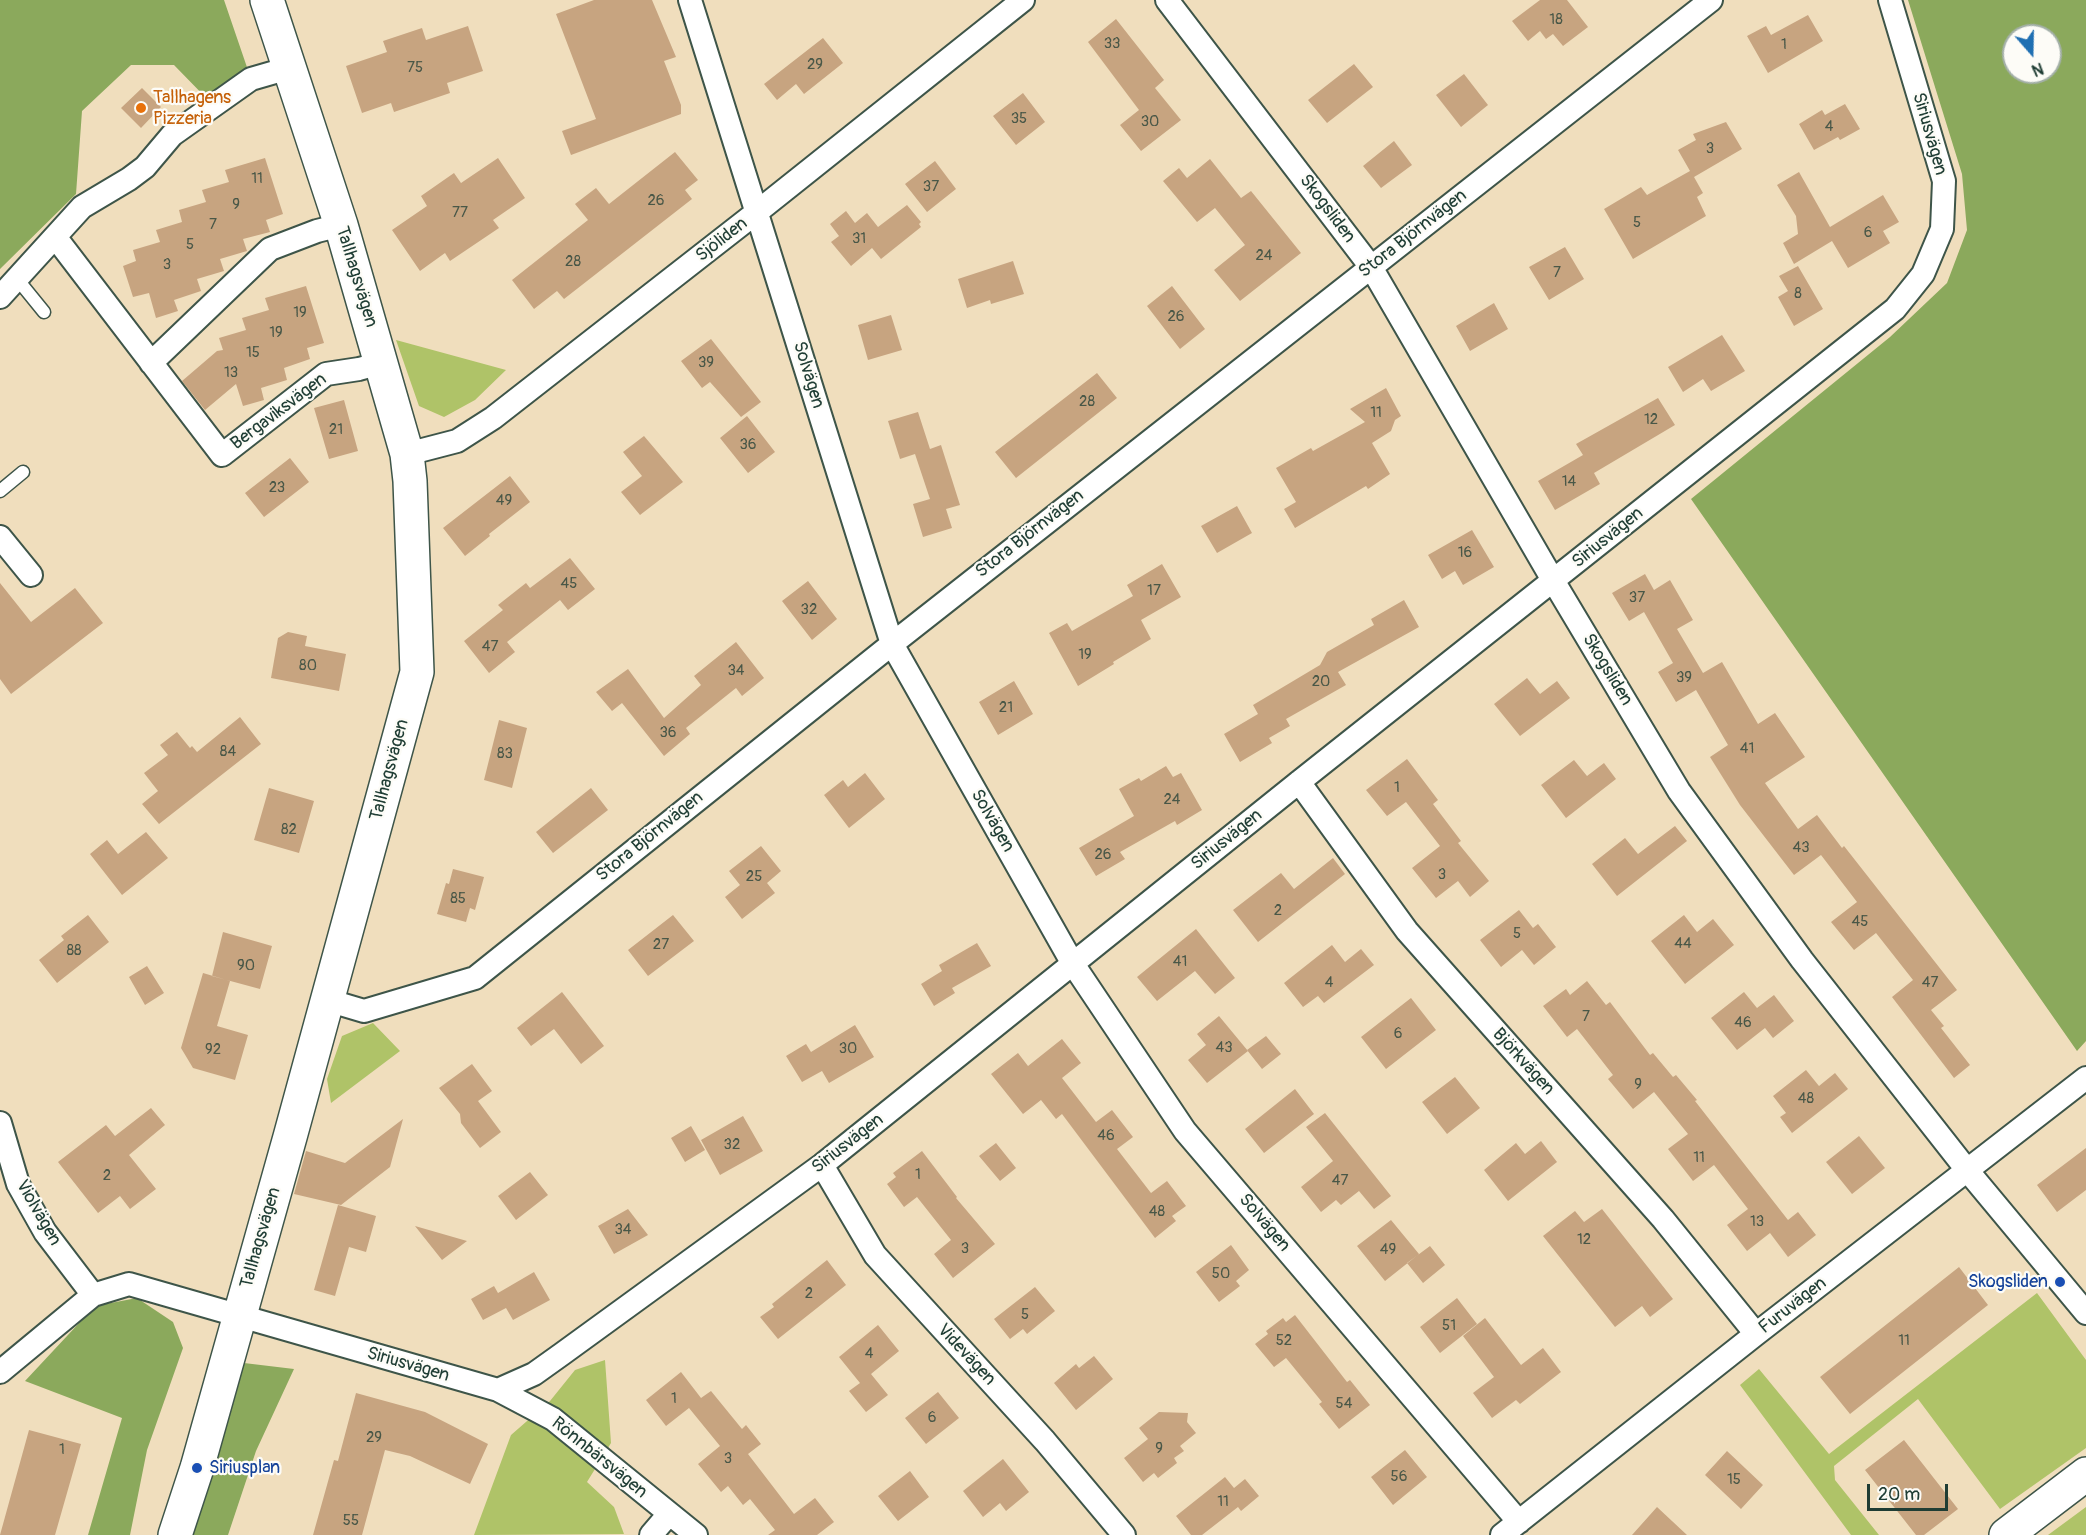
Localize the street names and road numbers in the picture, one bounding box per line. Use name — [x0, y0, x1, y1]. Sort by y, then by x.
street label: Siriusvägen — [1907, 90, 1951, 178]
street label: Skogsliden — [1294, 171, 1360, 247]
street label: Stora Björnvägen — [1355, 185, 1471, 283]
street label: Sjöliden — [692, 213, 752, 267]
street label: Tallhagsvägen — [330, 224, 382, 330]
street label: Solvägen — [788, 339, 828, 411]
street label: Bergaviksvägen — [227, 369, 331, 455]
street label: Stora Björnvägen — [972, 485, 1088, 583]
street label: Siriusvägen — [1568, 503, 1648, 573]
street label: Skogsliden — [1577, 630, 1637, 710]
street label: Tallhagsvägen — [366, 717, 414, 823]
street label: Solvägen — [965, 786, 1019, 856]
street label: Stora Björnvägen — [592, 787, 708, 887]
street label: Siriusvägen — [1187, 805, 1267, 875]
street label: Björkvägen — [1487, 1024, 1559, 1100]
street label: Siriusvägen — [808, 1109, 888, 1179]
street label: Violvägen — [11, 1176, 65, 1250]
street label: Tallhagsvägen — [236, 1185, 286, 1291]
street label: Solvägen — [1234, 1190, 1294, 1256]
street label: Furuvägen — [1755, 1273, 1831, 1339]
street label: Videvägen — [932, 1320, 1000, 1390]
street label: Siriusvägen — [364, 1343, 452, 1387]
street label: Rönnbärsvägen — [547, 1413, 651, 1503]

